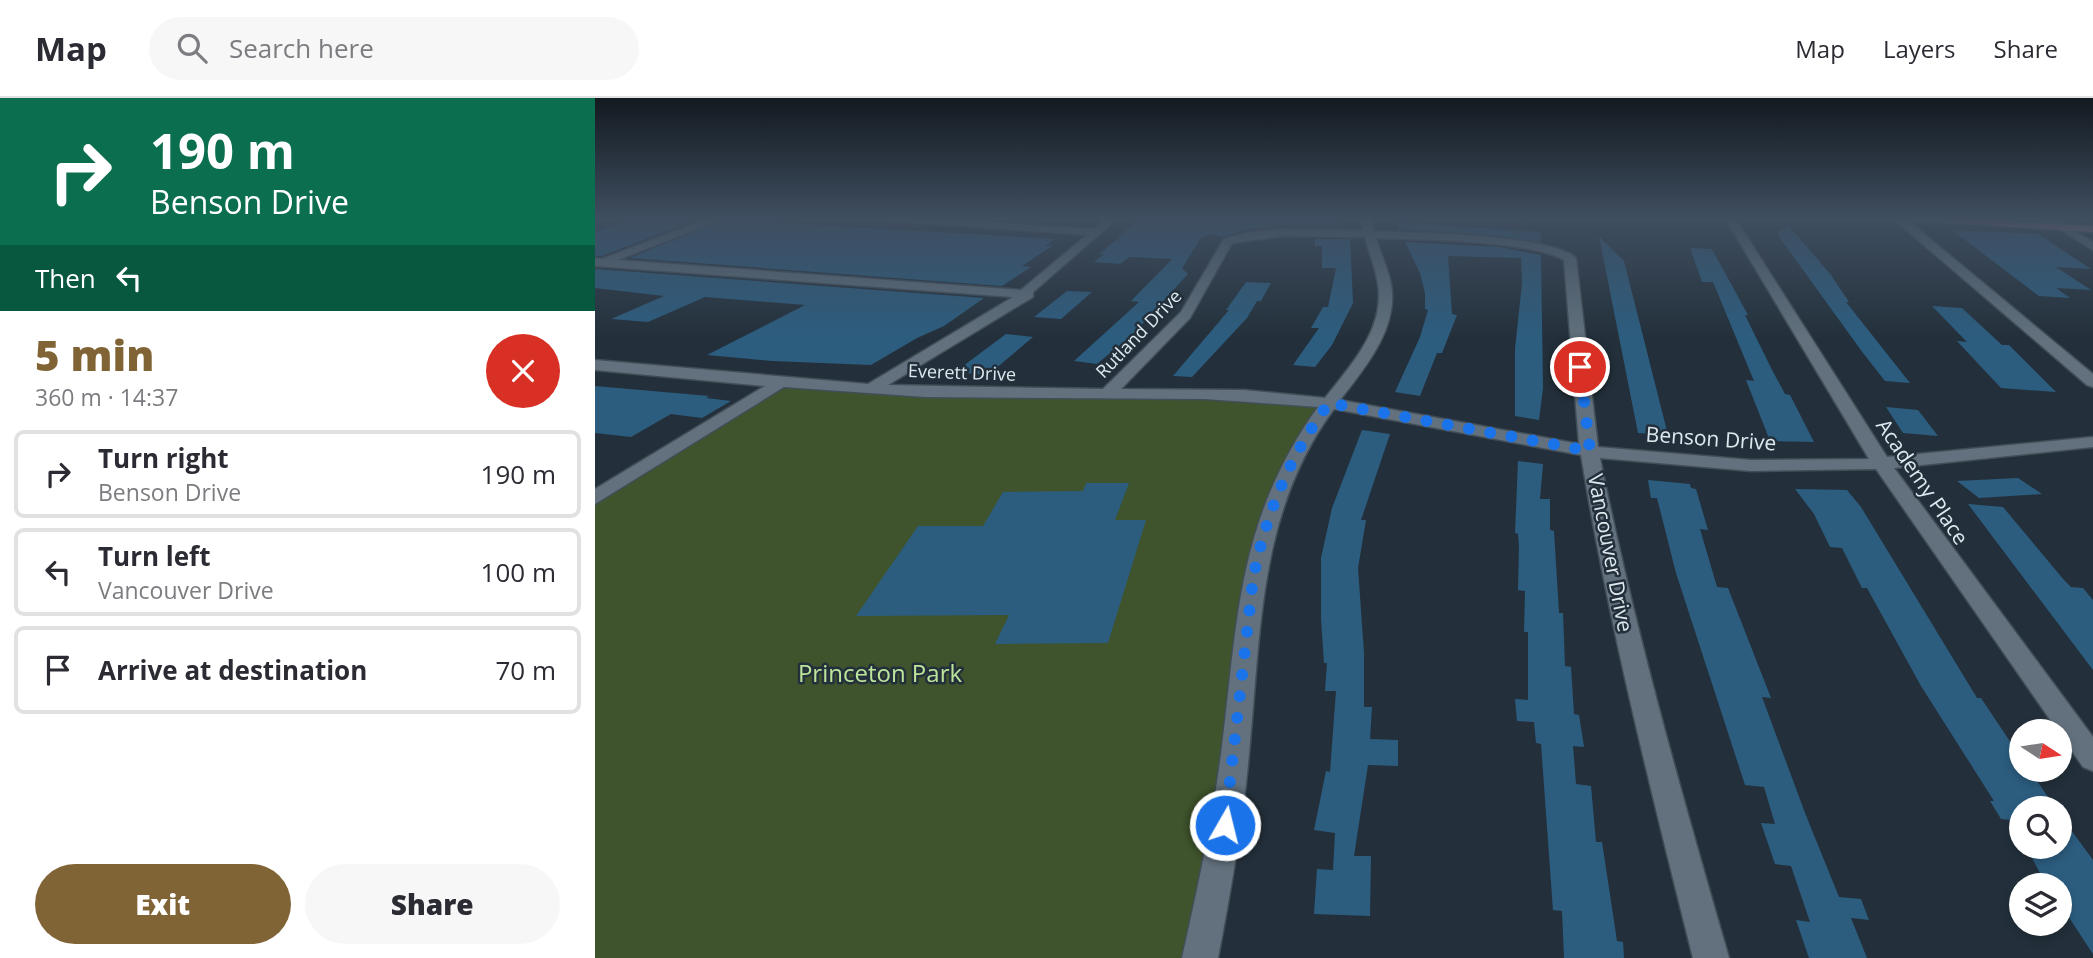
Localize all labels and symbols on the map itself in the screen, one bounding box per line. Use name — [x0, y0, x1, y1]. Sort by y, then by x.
street label: Rutland Drive — [1090, 284, 1186, 383]
pin — [1550, 337, 1610, 397]
street label: Everett Drive — [908, 358, 1016, 386]
street label: Academy Place — [1870, 413, 1975, 550]
street label: Benson Drive — [1645, 419, 1777, 457]
street label: Vancouver Drive — [1582, 471, 1640, 634]
park label: Princeton Park — [798, 656, 962, 689]
north arrow — [2009, 719, 2072, 782]
position arrow — [1188, 788, 1262, 862]

